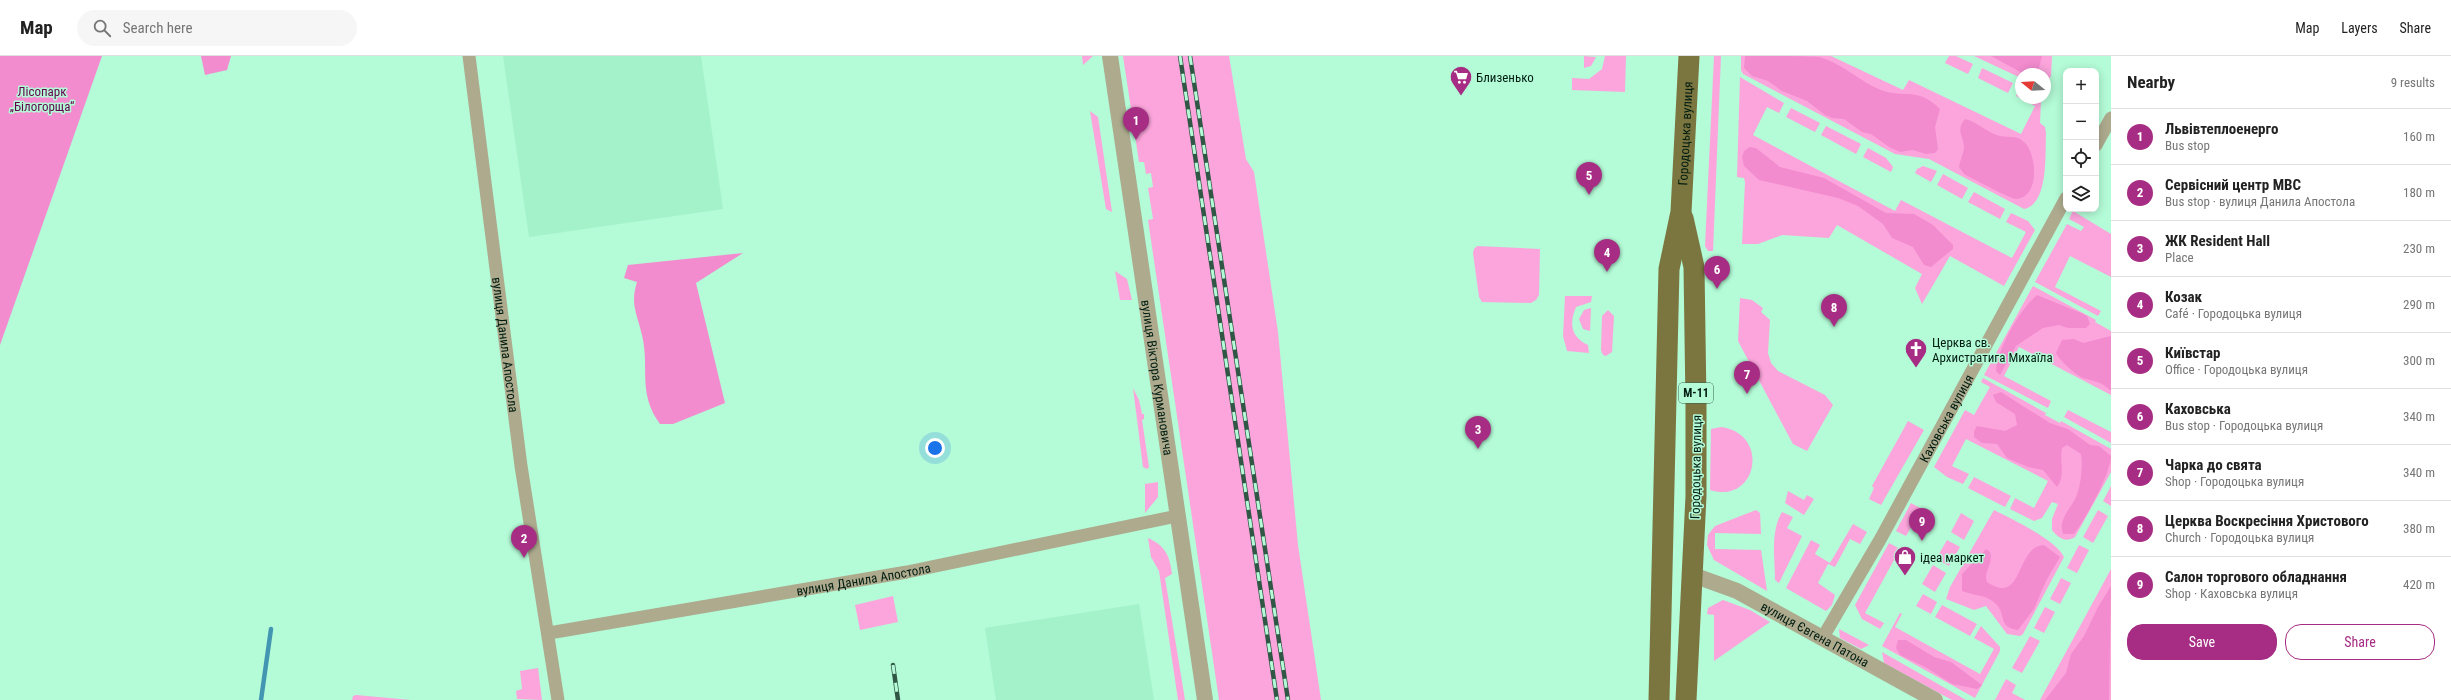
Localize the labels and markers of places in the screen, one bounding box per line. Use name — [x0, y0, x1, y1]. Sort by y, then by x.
supermarket icon: Близенько — [1448, 64, 1474, 97]
place label: Близенько — [1476, 70, 1534, 85]
pin: 1 — [1123, 107, 1149, 140]
pin: 5 — [1576, 162, 1602, 195]
pin: 4 — [1594, 239, 1620, 272]
pin: 6 — [1704, 256, 1730, 289]
pin: 8 — [1821, 294, 1847, 327]
place label: Церква св. Архистратига Михаїла — [1932, 335, 2053, 365]
church icon: Церква св. Архистратига Михаїла — [1903, 336, 1929, 369]
pin: 7 — [1734, 361, 1760, 394]
pin: 3 — [1465, 416, 1491, 449]
pin: 9 — [1909, 508, 1935, 541]
pin: 2 — [511, 525, 537, 558]
shop icon: ідеа маркет — [1892, 544, 1918, 577]
place label: ідеа маркет — [1920, 550, 1984, 565]

